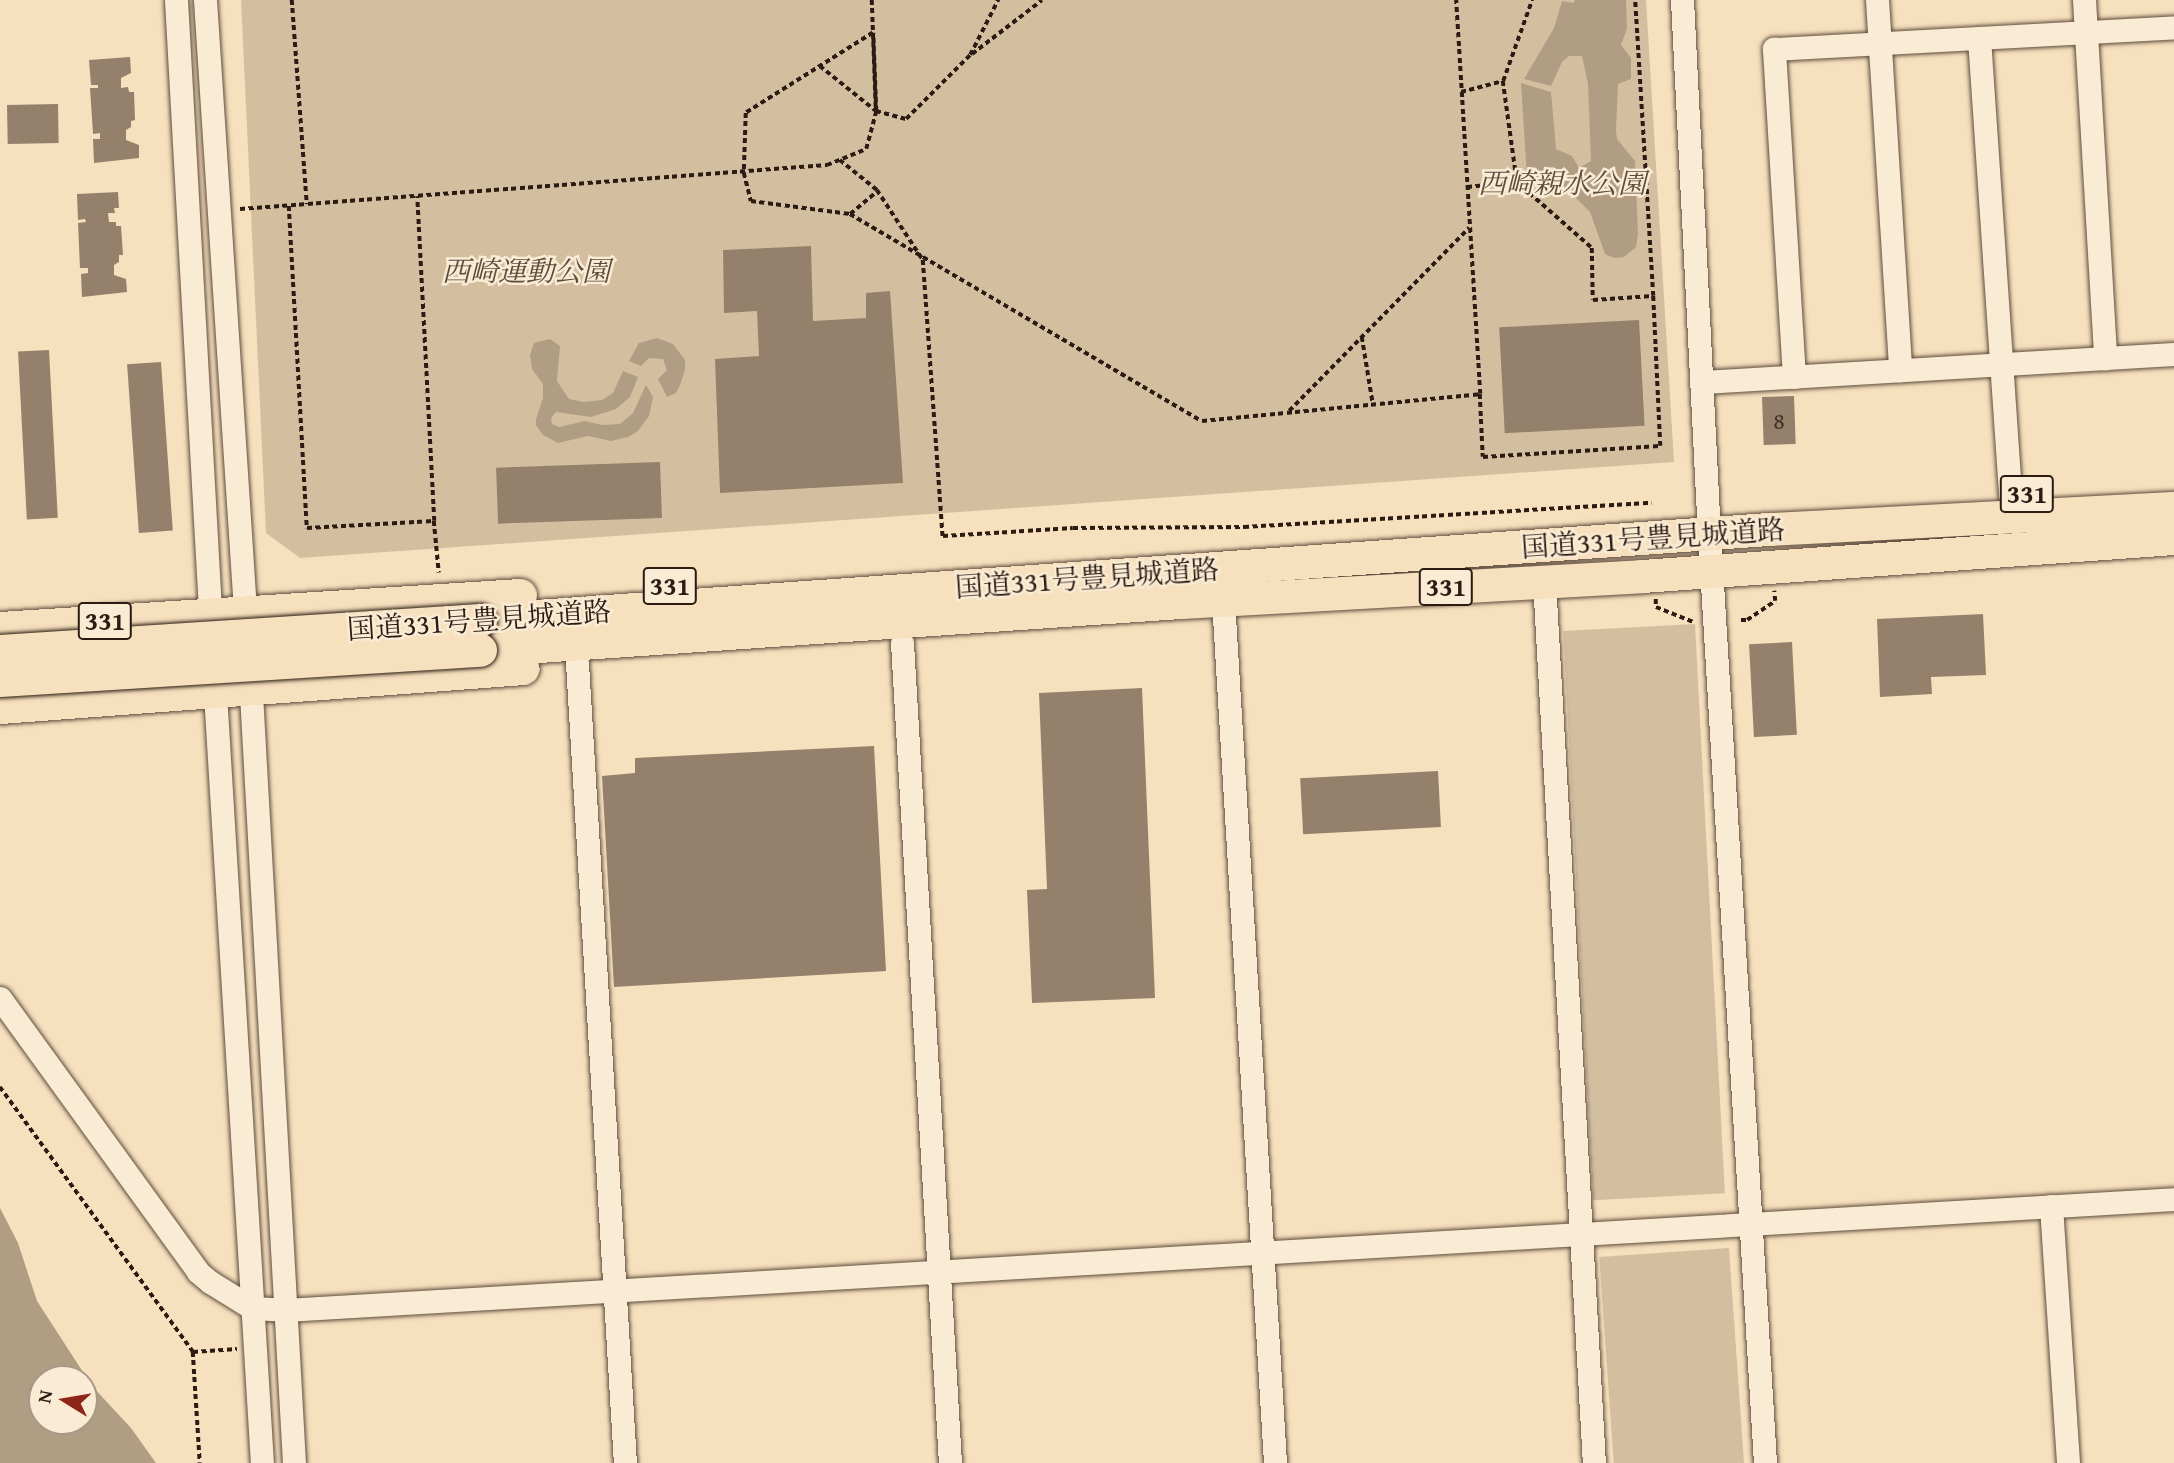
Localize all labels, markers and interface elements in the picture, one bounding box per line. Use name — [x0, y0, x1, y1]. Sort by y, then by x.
park label: 西崎親水公園 — [1478, 166, 1646, 200]
park label: 西崎運動公園 — [442, 254, 610, 288]
house number: 8 — [1773, 407, 1785, 435]
road number: 331 — [1999, 472, 2055, 516]
street label: 国道331号豊見城道路 — [1520, 512, 1786, 564]
street label: 国道331号豊見城道路 — [954, 552, 1220, 604]
road number: 331 — [642, 564, 698, 608]
road number: 331 — [1418, 565, 1474, 610]
street label: 国道331号豊見城道路 — [346, 594, 612, 646]
road number: 331 — [77, 598, 133, 643]
north arrow — [28, 1365, 98, 1435]
text: N — [29, 1387, 59, 1405]

